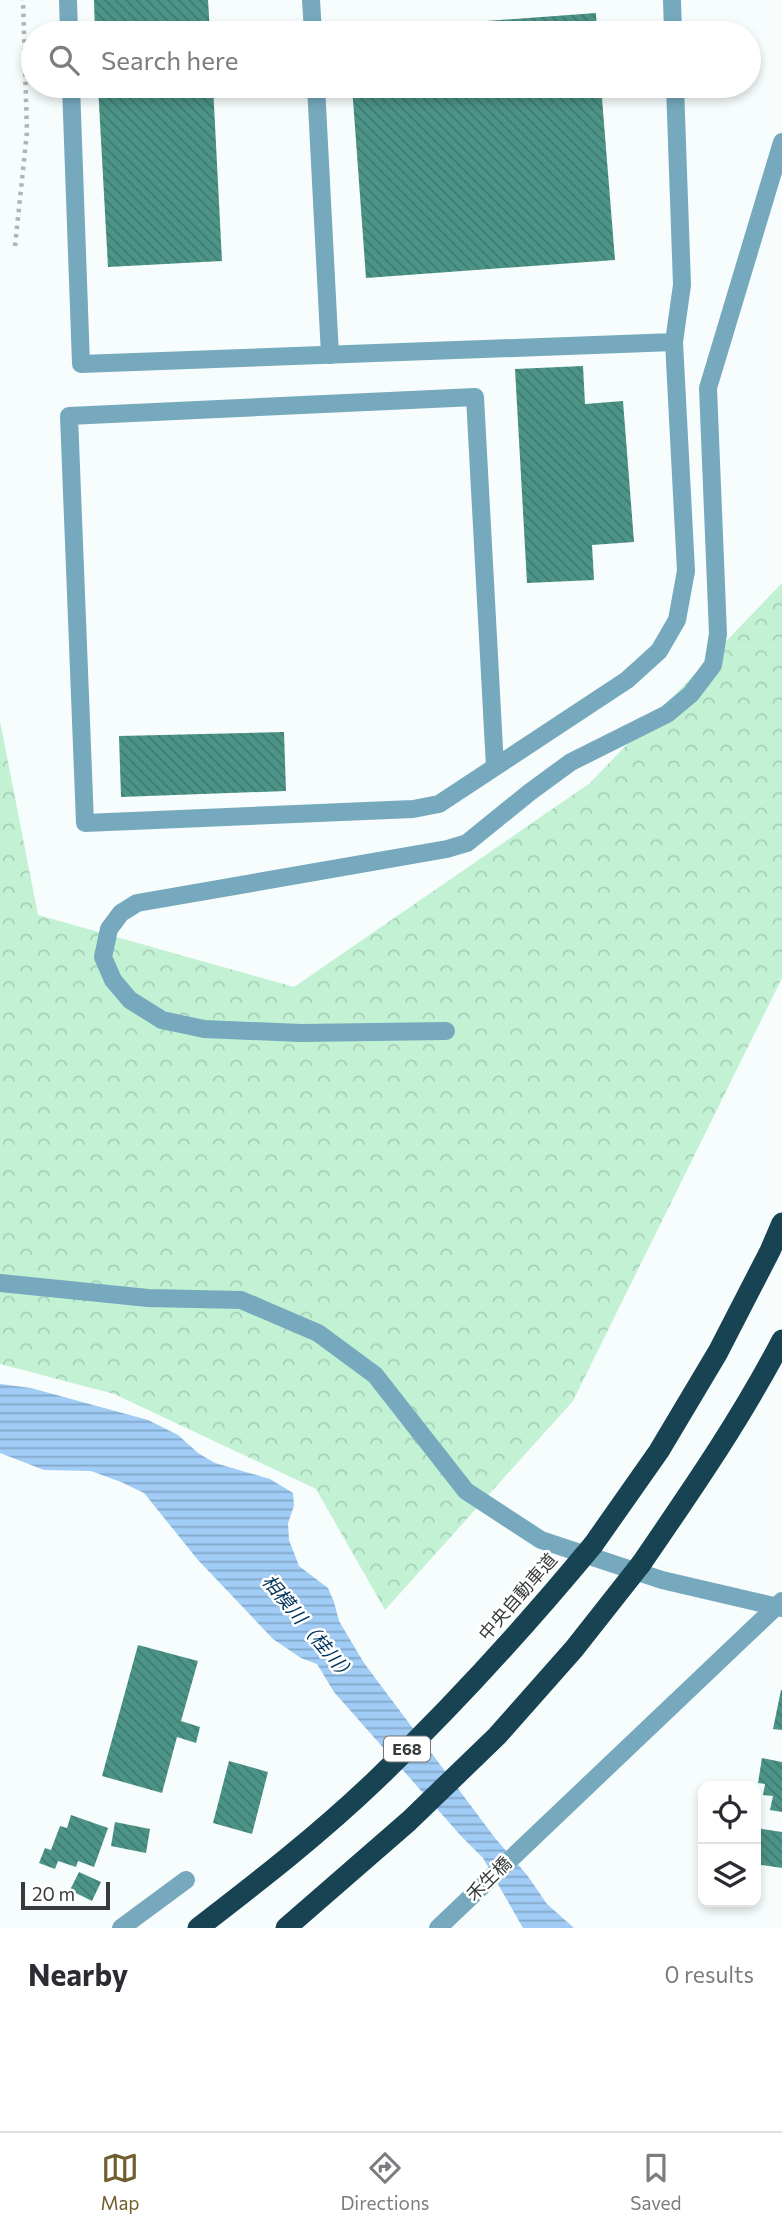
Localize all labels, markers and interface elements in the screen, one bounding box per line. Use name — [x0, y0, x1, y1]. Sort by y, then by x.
search box — [21, 21, 761, 98]
icon: search — [45, 41, 83, 79]
text: Search here — [101, 44, 239, 75]
street label: 中央自動車道 — [474, 1548, 561, 1644]
water label: 相模川（桂川） — [258, 1569, 361, 1686]
road number: E68 — [384, 1736, 430, 1762]
map controls — [698, 1781, 761, 1907]
button: locate — [698, 1781, 761, 1844]
button: layers — [698, 1844, 761, 1907]
street label: 禾生橋 — [461, 1852, 515, 1905]
scale bar — [21, 1879, 110, 1911]
text: 20 m — [32, 1882, 75, 1905]
text: Nearby — [28, 1955, 128, 1992]
text: 0 results — [665, 1960, 754, 1988]
tab: Map — [100, 2149, 140, 2214]
tab: Directions — [340, 2149, 430, 2214]
tab: Saved — [630, 2149, 682, 2214]

